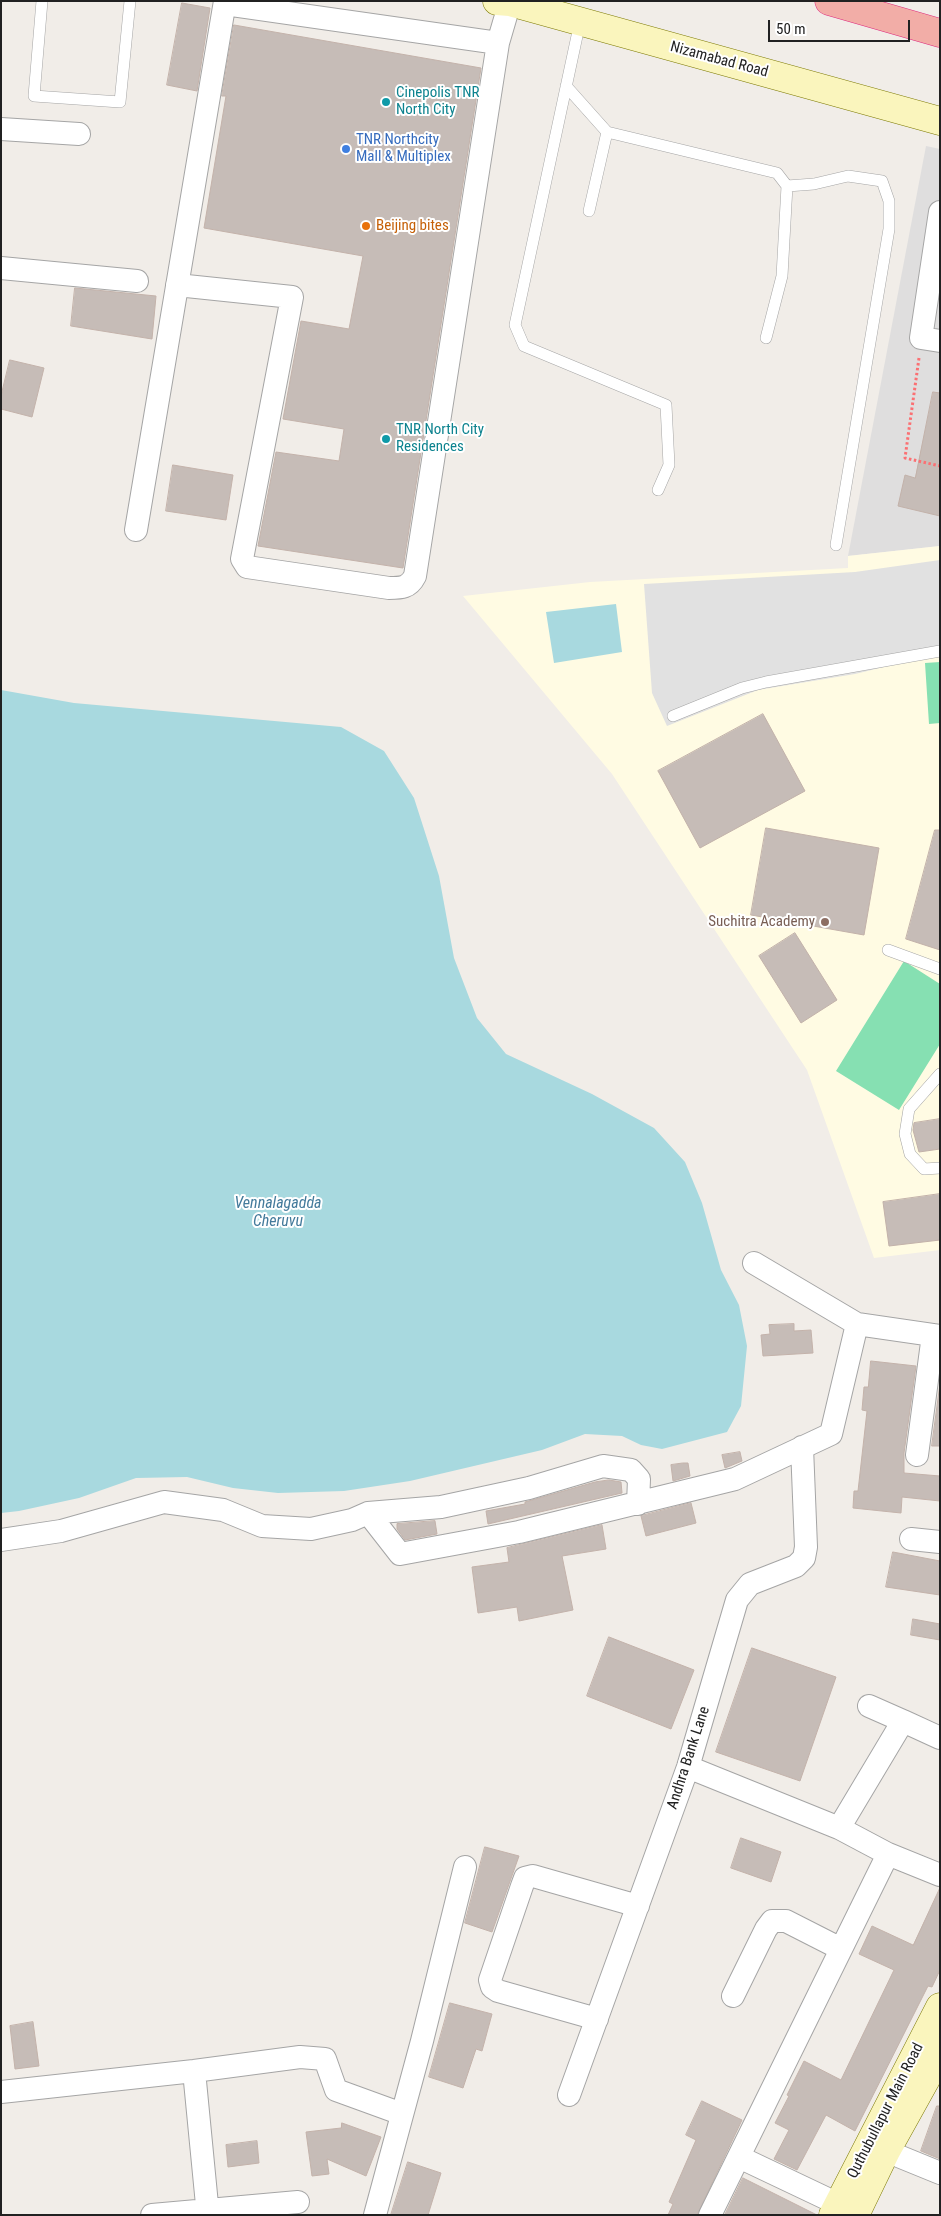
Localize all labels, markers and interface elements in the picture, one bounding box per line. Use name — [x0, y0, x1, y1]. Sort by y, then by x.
scale bar — [771, 10, 914, 42]
text: 50 m — [776, 20, 806, 38]
street label: Nizamabad Road — [668, 38, 770, 82]
place label: Cinepolis TNR North City — [396, 84, 479, 119]
marker: Cinepolis TNR North City — [380, 96, 392, 108]
place label: TNR Northcity Mall & Multiplex — [356, 131, 451, 166]
marker: TNR Northcity Mall & Multiplex — [340, 143, 352, 155]
place label: Beijing bites — [376, 217, 449, 235]
marker: Beijing bites — [360, 220, 372, 232]
place label: TNR North City Residences — [396, 421, 484, 456]
marker: TNR North City Residences — [380, 433, 392, 445]
place label: Suchitra Academy — [708, 913, 815, 931]
marker: Suchitra Academy — [819, 916, 831, 928]
water label: Vennalagadda Cheruvu — [234, 1194, 322, 1232]
street label: Andhra Bank Lane — [664, 1704, 714, 1812]
street label: Quthubullapur Main Road — [844, 2040, 928, 2182]

